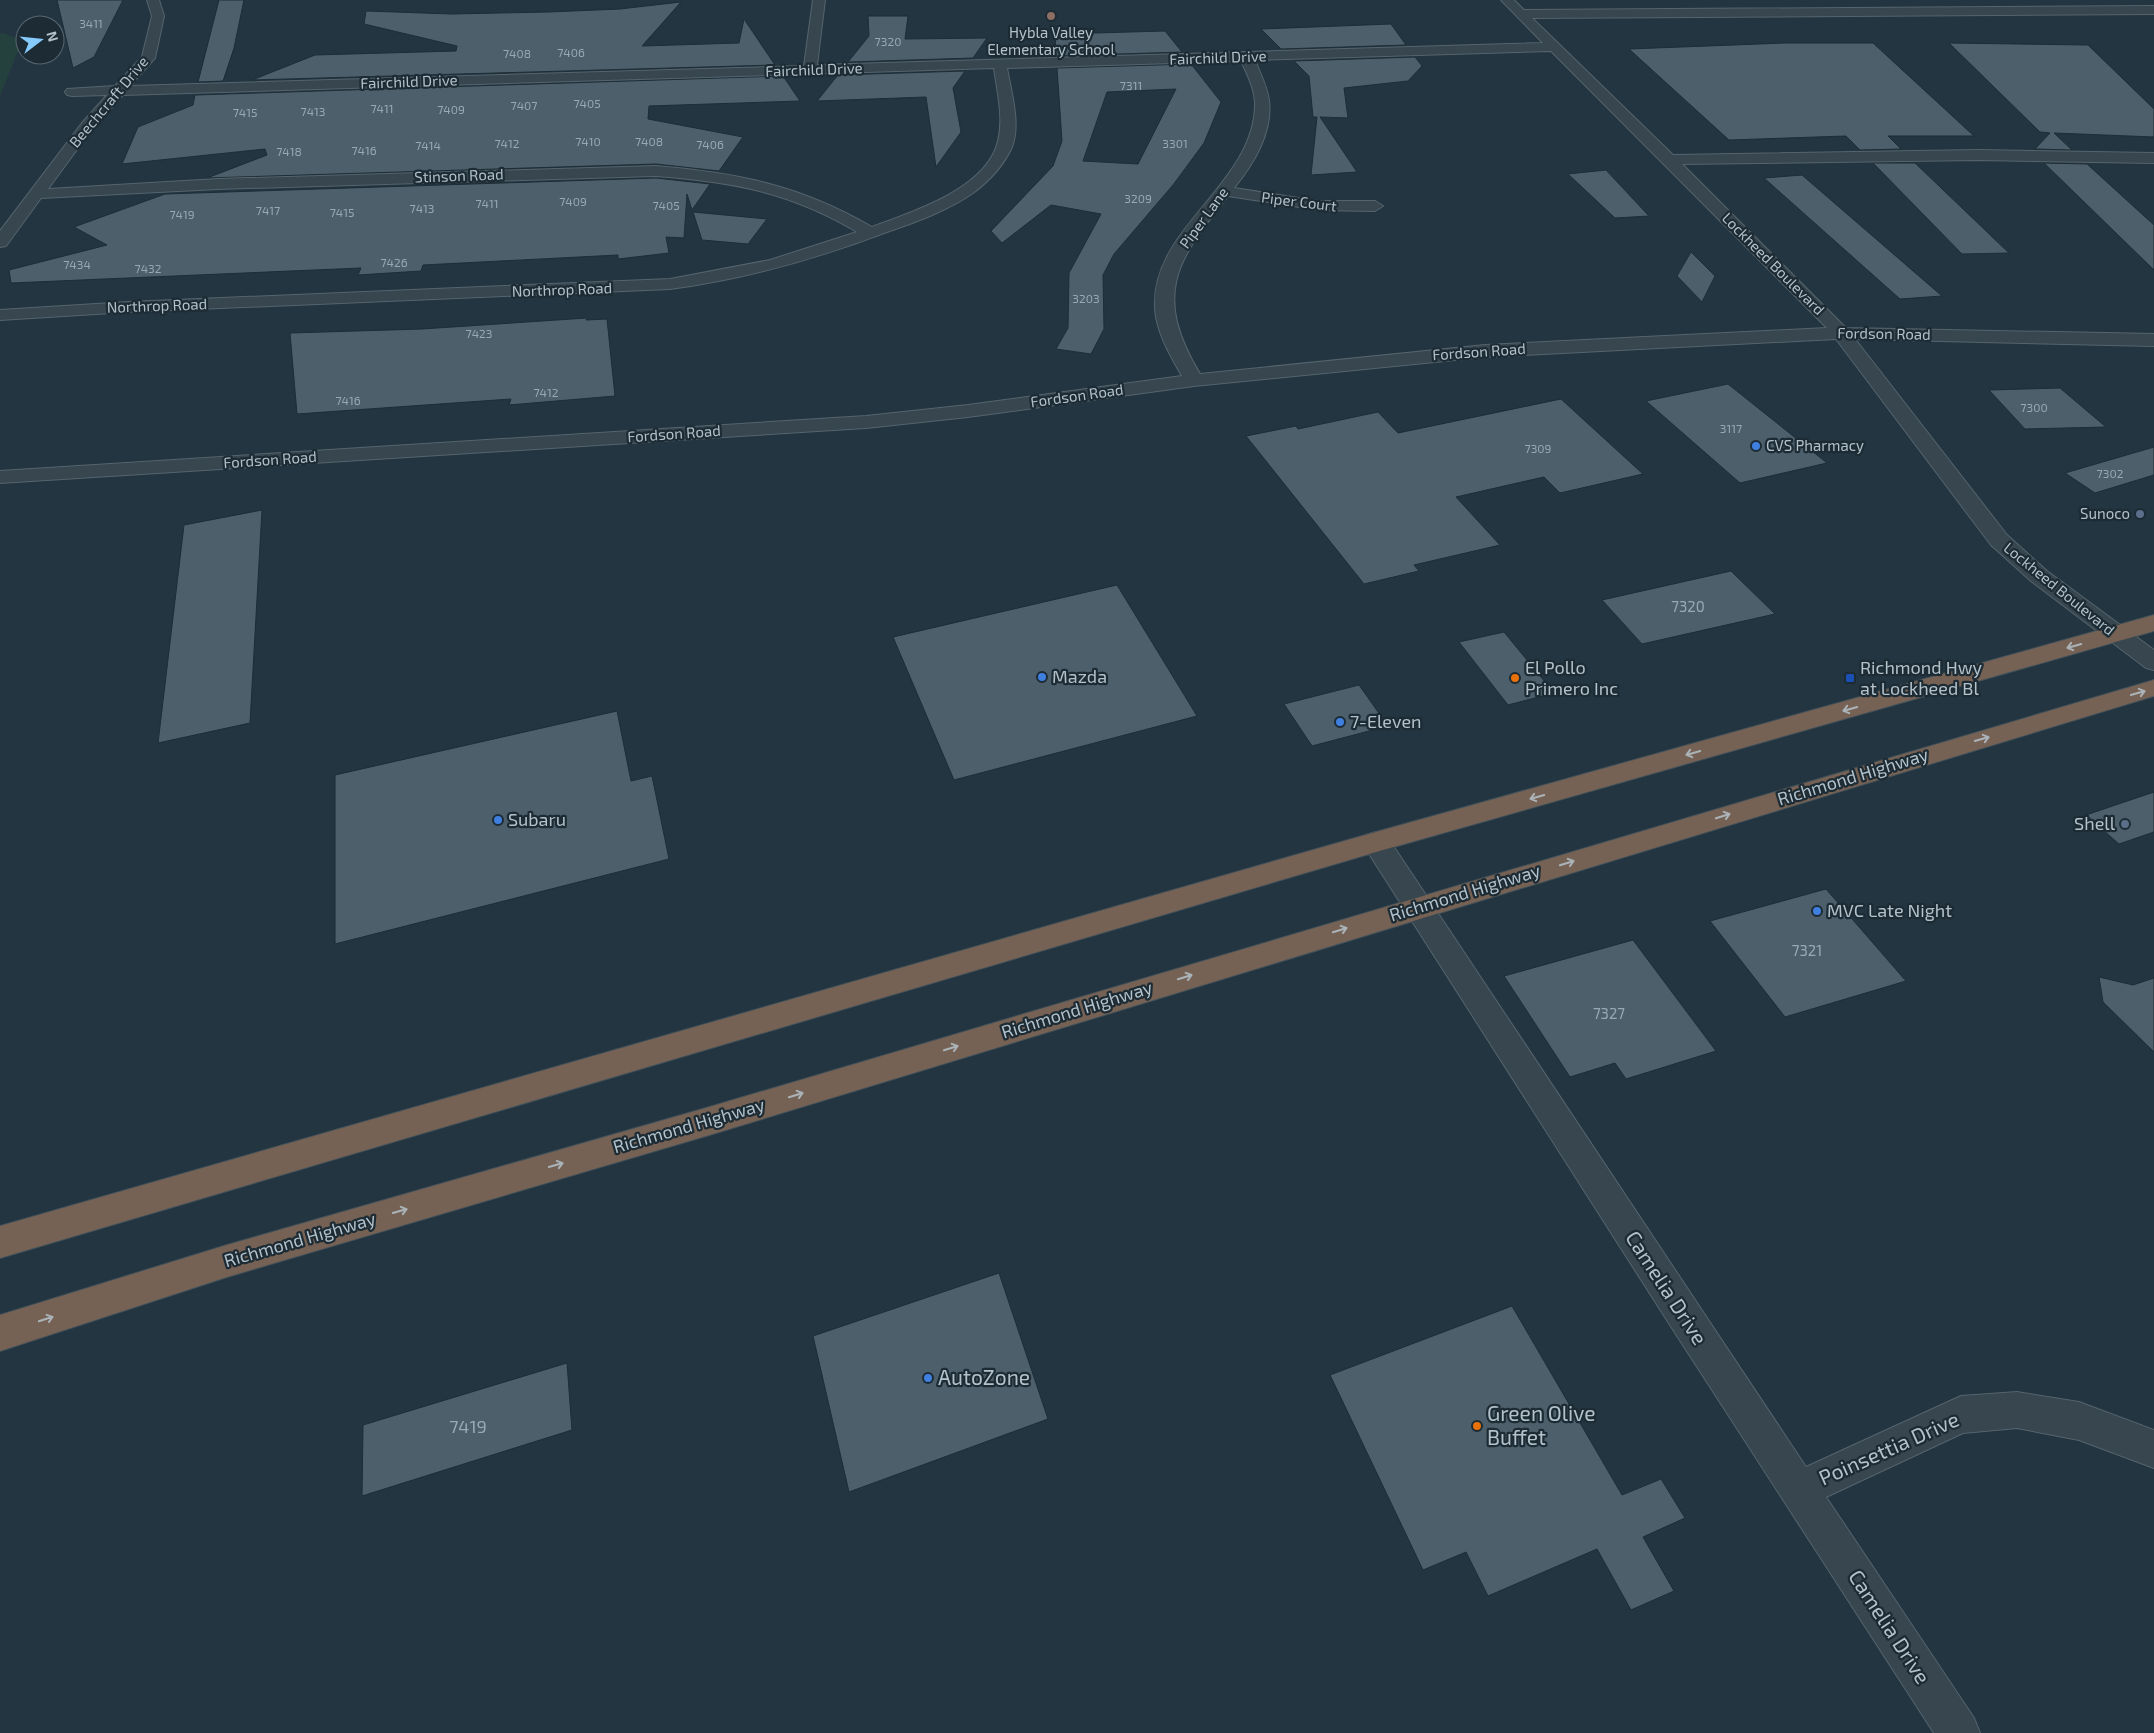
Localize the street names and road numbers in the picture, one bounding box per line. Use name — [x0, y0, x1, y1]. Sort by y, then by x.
street label: Fairchild Drive — [1169, 46, 1267, 68]
street label: Beechcraft Drive — [65, 52, 152, 151]
street label: Fairchild Drive — [765, 58, 863, 80]
street label: Fairchild Drive — [360, 70, 458, 92]
street label: Stinson Road — [414, 164, 504, 186]
street label: Piper Lane — [1175, 183, 1231, 251]
street label: Piper Court — [1260, 187, 1338, 215]
street label: Lockheed Boulevard — [1719, 208, 1829, 318]
street label: Northrop Road — [511, 278, 612, 300]
street label: Northrop Road — [106, 294, 207, 316]
street label: Fordson Road — [1837, 323, 1931, 343]
street label: Fordson Road — [1432, 339, 1526, 363]
street label: Fordson Road — [1029, 380, 1124, 410]
street label: Fordson Road — [627, 421, 721, 445]
street label: Fordson Road — [223, 447, 317, 471]
street label: Lockheed Boulevard — [2001, 538, 2119, 638]
street label: Richmond Highway — [1775, 742, 1931, 809]
street label: Richmond Highway — [1387, 858, 1543, 925]
street label: Richmond Highway — [999, 975, 1155, 1042]
street label: Richmond Highway — [610, 1093, 768, 1157]
street label: Richmond Highway — [221, 1207, 379, 1271]
street label: Camelia Drive — [1621, 1226, 1713, 1349]
street label: Poinsettia Drive — [1814, 1406, 1962, 1490]
street label: Camelia Drive — [1844, 1565, 1936, 1688]

